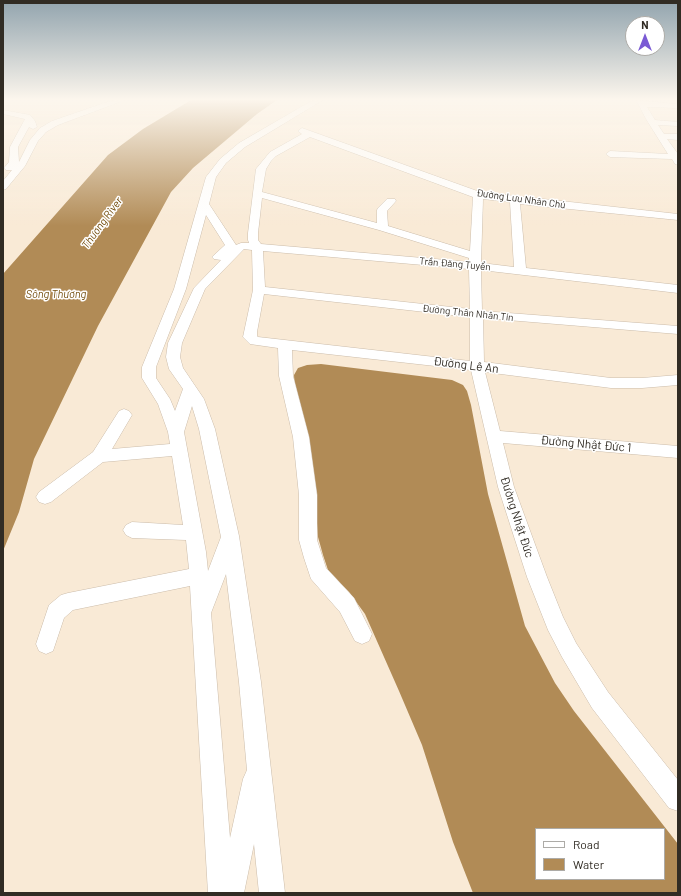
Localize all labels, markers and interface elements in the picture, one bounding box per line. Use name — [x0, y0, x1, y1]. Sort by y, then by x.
north arrow — [625, 16, 665, 56]
text: N — [641, 18, 649, 31]
street label: Đường Lưu Nhân Chú — [476, 187, 566, 211]
water label: Thương River — [79, 195, 125, 251]
street label: Trần Đăng Tuyển — [419, 255, 491, 273]
water label: Sông Thương — [26, 287, 86, 301]
street label: Đường Thân Nhân Tín — [422, 302, 514, 324]
street label: Đường Lê An — [433, 354, 499, 376]
street label: Đường Nhật Đức 1 — [540, 433, 632, 455]
street label: Đường Nhật Đức — [497, 475, 537, 559]
legend — [535, 828, 665, 880]
text: Road — [573, 837, 600, 851]
text: Water — [573, 857, 604, 871]

